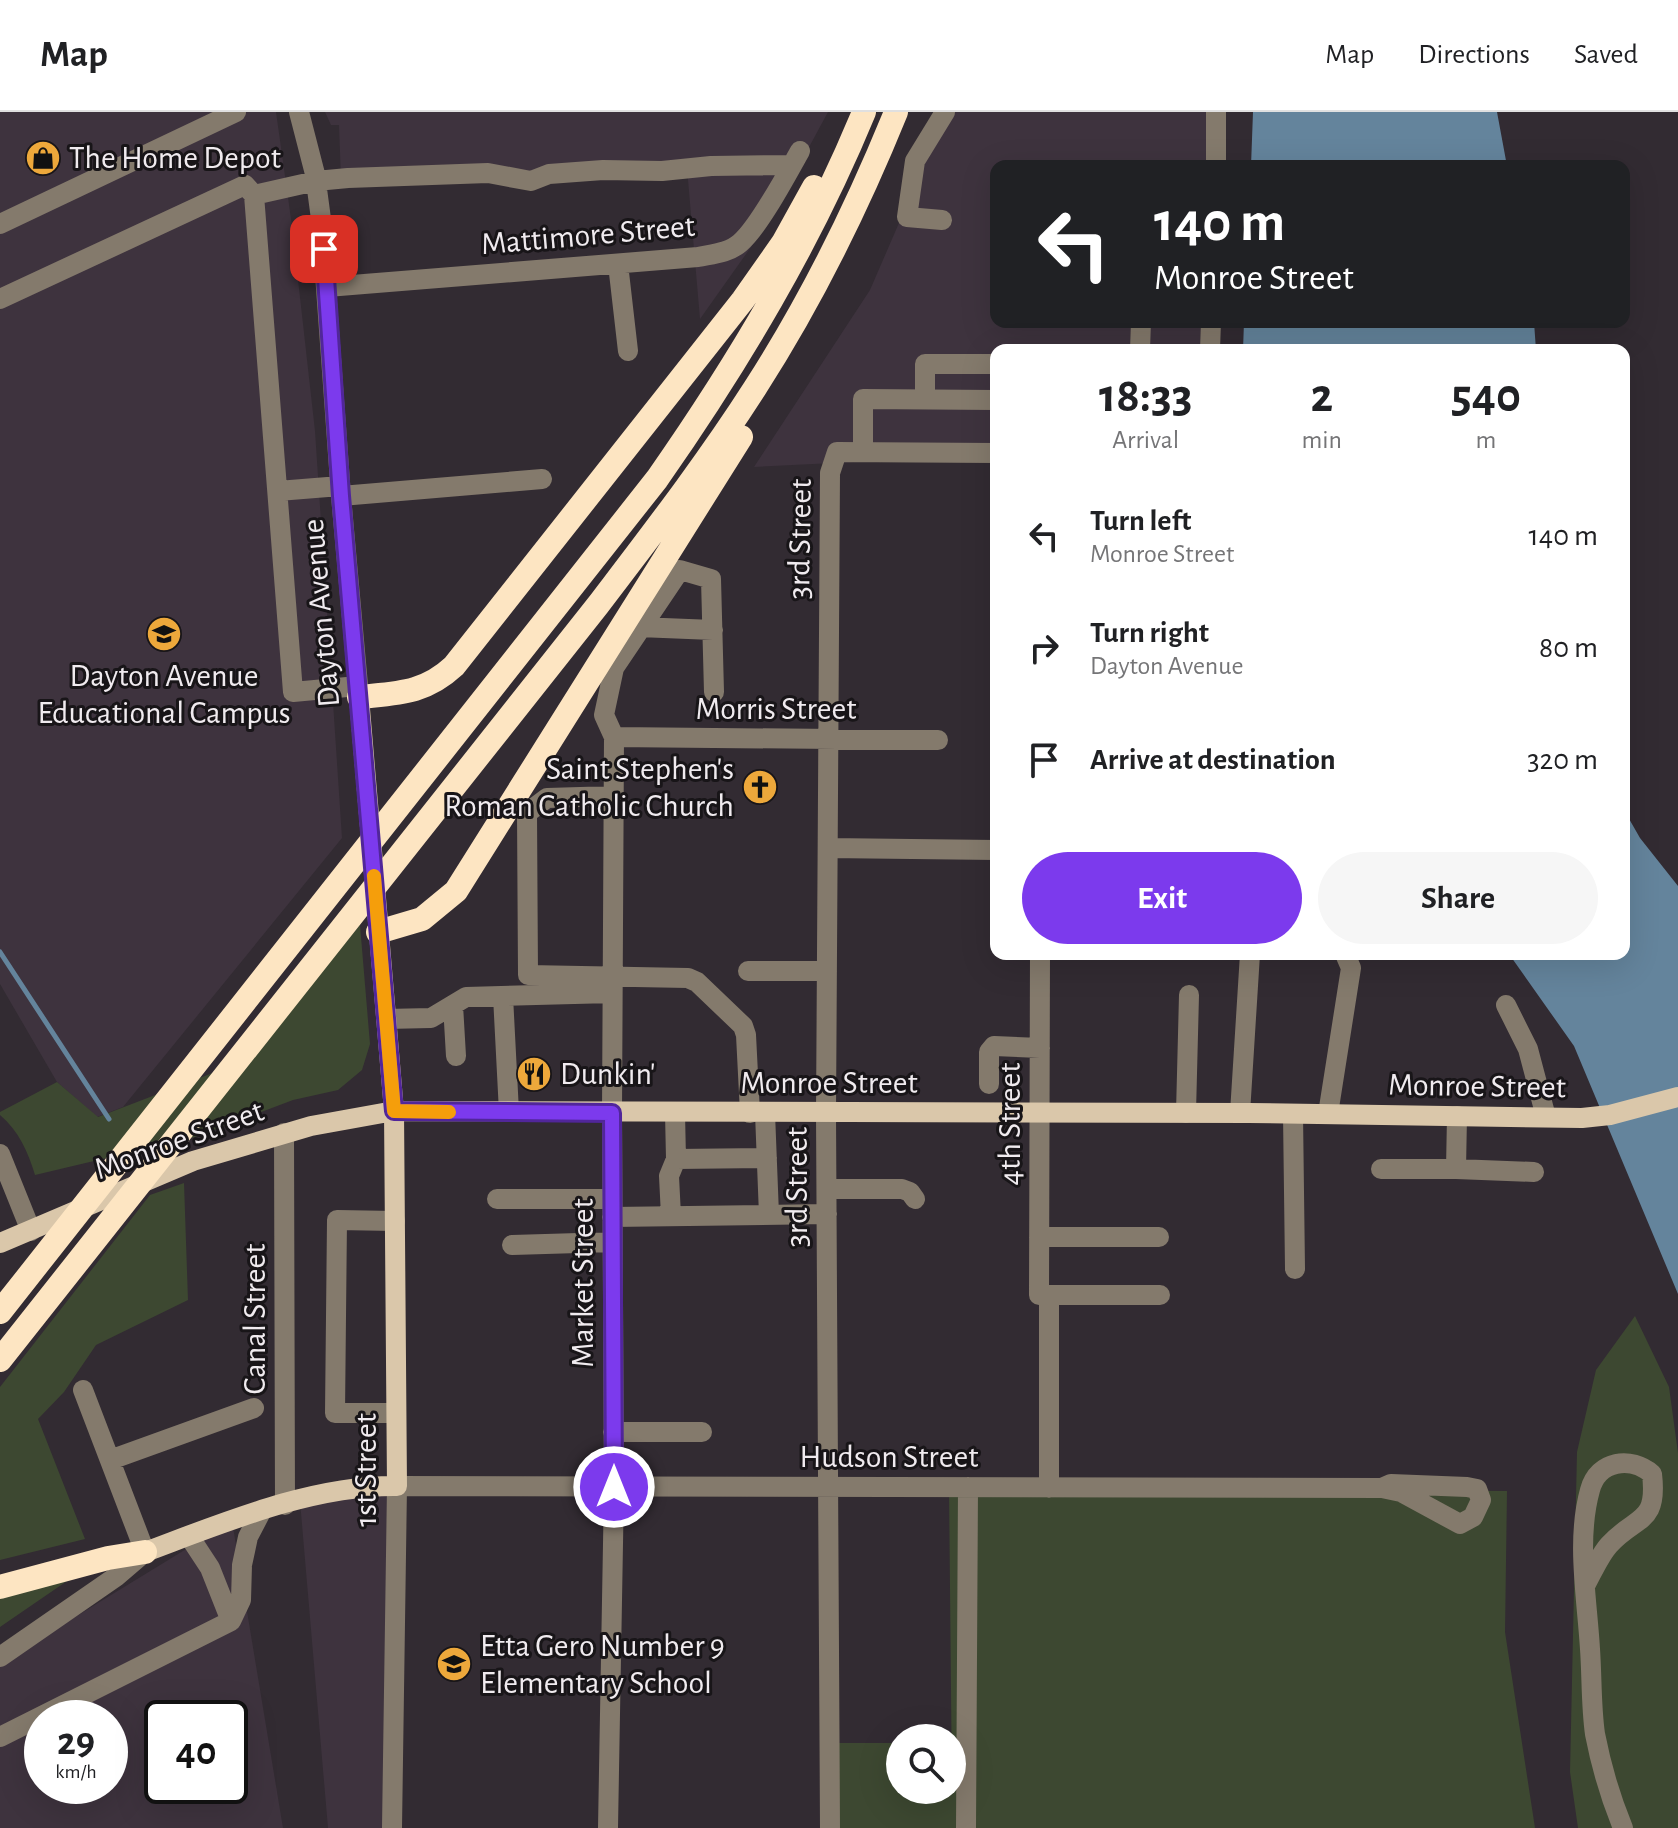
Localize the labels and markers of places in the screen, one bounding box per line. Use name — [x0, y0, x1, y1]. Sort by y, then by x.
shop icon: The Home Depot — [24, 139, 62, 177]
place label: The Home Depot — [69, 142, 281, 174]
pin — [290, 215, 358, 283]
school or university icon: Dayton Avenue Educational Campus — [145, 615, 183, 653]
place label: Dayton Avenue Educational Campus — [37, 660, 291, 729]
place label: Saint Stephen's Roman Catholic Church — [444, 753, 734, 822]
church icon: Saint Stephen's Roman Catholic Church — [741, 768, 779, 806]
restaurant icon: Dunkin' — [515, 1055, 553, 1093]
place label: Dunkin' — [560, 1058, 655, 1090]
place label: Etta Gero Number 9 Elementary School — [480, 1630, 725, 1699]
school or university icon: Etta Gero Number 9 Elementary School — [435, 1645, 473, 1683]

